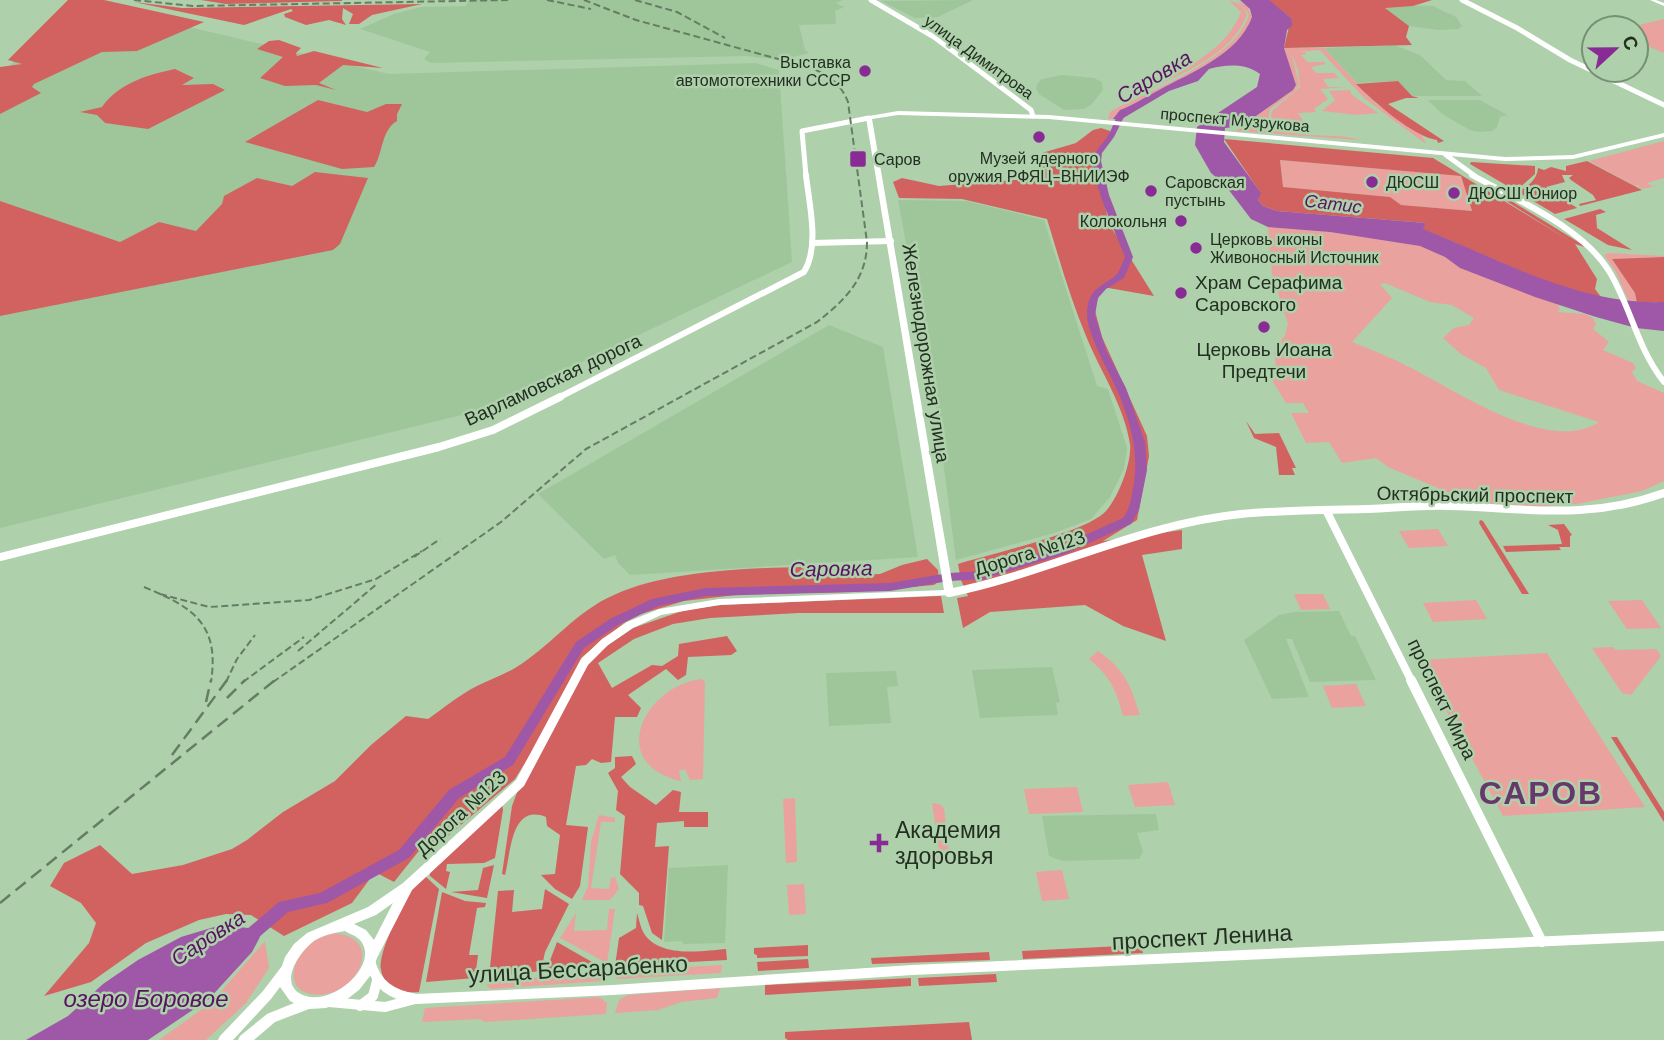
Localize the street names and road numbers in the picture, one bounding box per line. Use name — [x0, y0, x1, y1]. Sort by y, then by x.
street label: улица Димитрова — [920, 10, 1038, 104]
street label: проспект Музрукова — [1160, 103, 1311, 137]
street label: Железнодорожная улица — [896, 242, 956, 465]
street label: Варламовская дорога — [461, 328, 646, 432]
street label: Октябрьский проспект — [1376, 481, 1574, 509]
street label: Дорога №123 — [971, 524, 1089, 582]
street label: проспект Мира — [1402, 634, 1482, 764]
street label: Дорога №123 — [410, 765, 512, 861]
street label: проспект Ленина — [1111, 917, 1293, 957]
street label: улица Бессарабенко — [467, 948, 689, 990]

